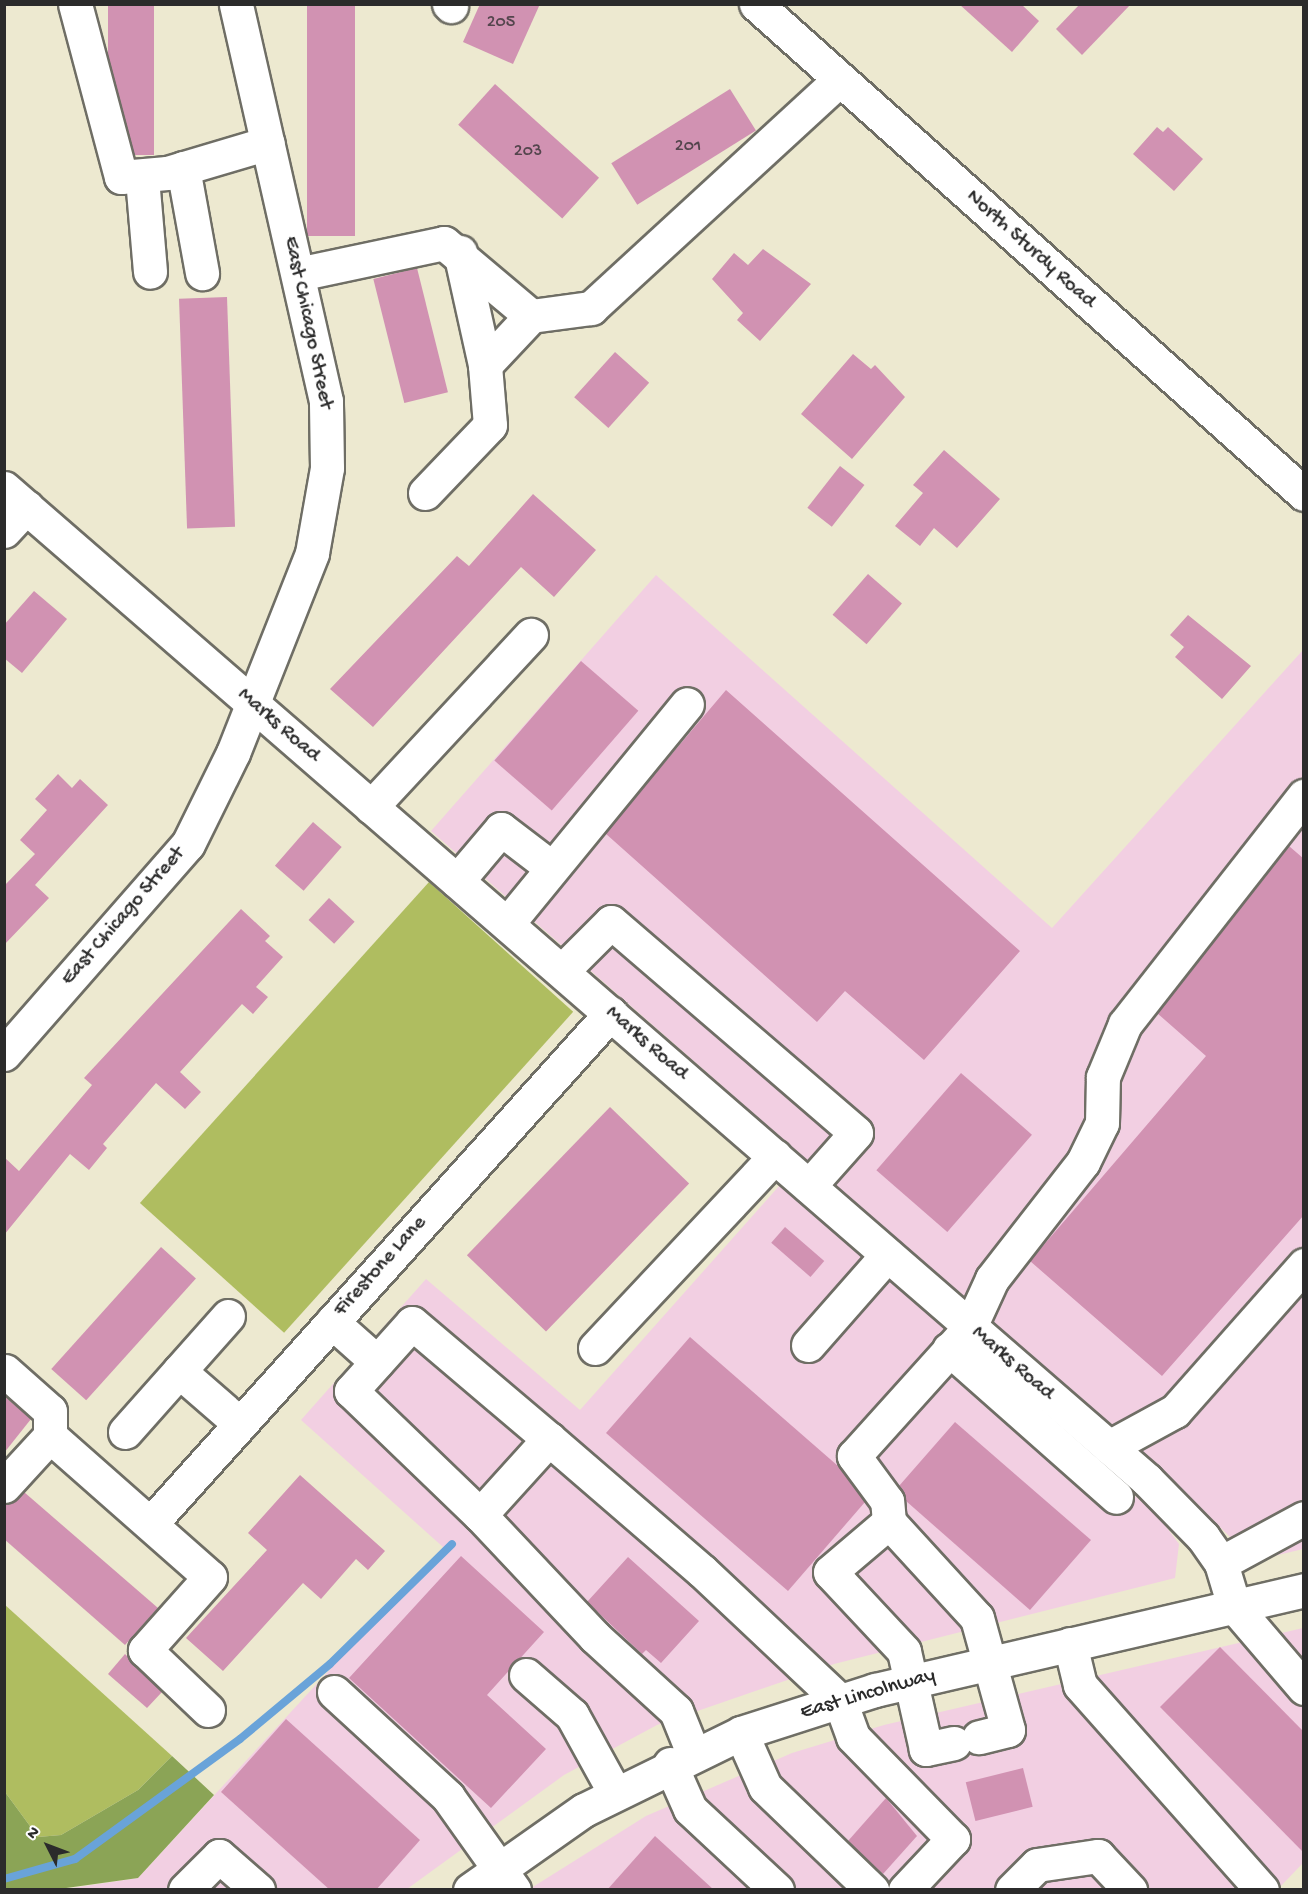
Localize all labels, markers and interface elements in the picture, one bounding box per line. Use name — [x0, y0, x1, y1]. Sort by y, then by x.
house number: 205 — [487, 12, 515, 34]
house number: 201 — [675, 136, 701, 158]
house number: 203 — [514, 141, 542, 163]
street label: North Sturdy Road — [960, 185, 1100, 315]
street label: East Chicago Street — [276, 234, 338, 412]
street label: Marks Road — [231, 683, 325, 769]
street label: East Chicago Street — [57, 842, 191, 992]
street label: Marks Road — [599, 1001, 693, 1087]
street label: Firestone Lane — [329, 1211, 433, 1323]
street label: Marks Road — [965, 1321, 1059, 1407]
street label: East Lincolnway — [798, 1664, 938, 1726]
north arrow — [18, 1816, 78, 1876]
text: N — [24, 1823, 45, 1844]

